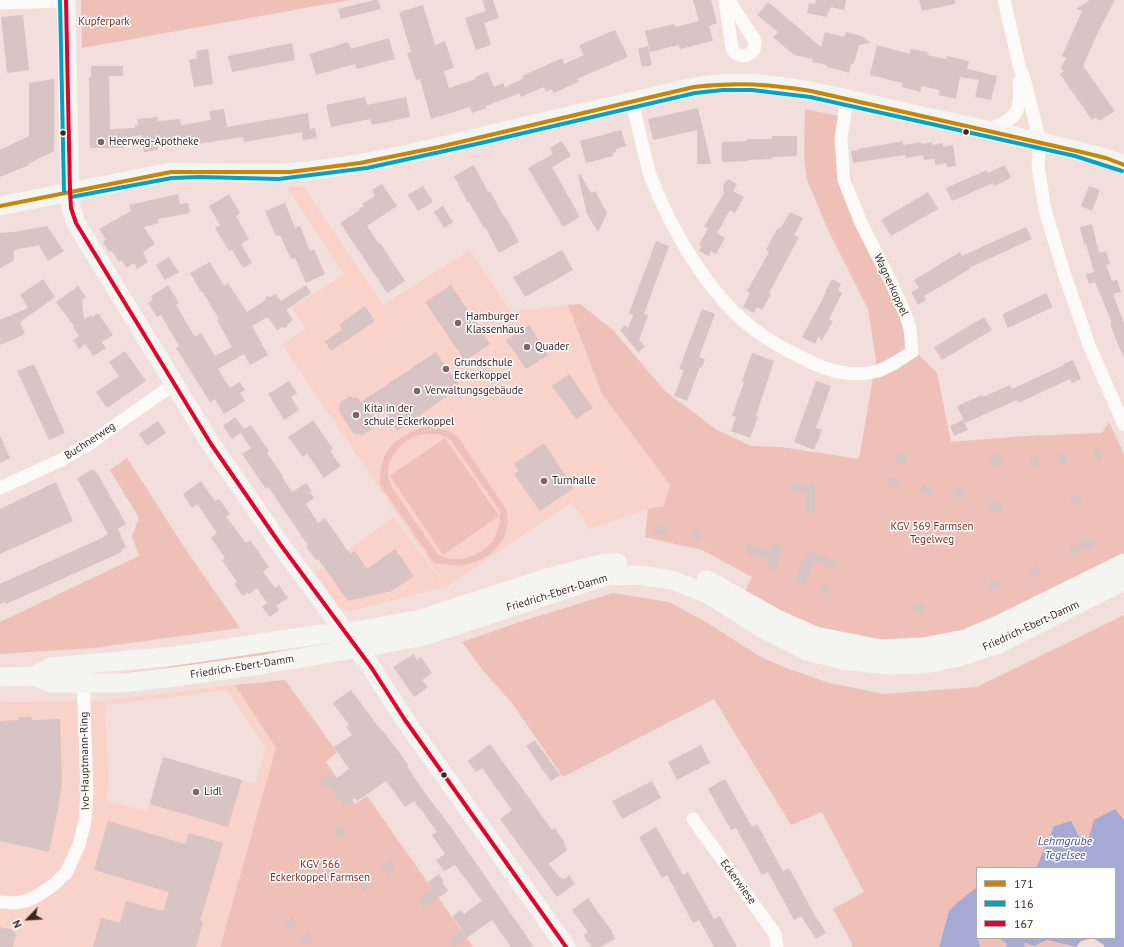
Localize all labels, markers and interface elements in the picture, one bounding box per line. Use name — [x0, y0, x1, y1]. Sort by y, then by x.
park label: Kupferpark — [78, 15, 130, 29]
unlabelled marker — [961, 127, 971, 137]
unlabelled marker — [58, 128, 68, 138]
place label: Heerweg-Apotheke — [109, 135, 199, 149]
marker: Heerweg-Apotheke — [96, 137, 106, 147]
street label: Wagnerkoppel — [871, 252, 911, 318]
place label: Hamburger Klassenhaus — [466, 310, 524, 336]
marker: Hamburger Klassenhaus — [453, 318, 463, 328]
place label: Quader — [535, 340, 569, 354]
marker: Quader — [522, 342, 532, 352]
place label: Grundschule Eckerkoppel — [454, 356, 513, 382]
marker: Grundschule Eckerkoppel — [441, 364, 451, 374]
place label: Verwaltungsgebäude — [425, 384, 523, 398]
marker: Verwaltungsgebäude — [412, 386, 422, 396]
place label: Kita in der schule Eckerkoppel — [364, 402, 454, 428]
marker: Kita in der schule Eckerkoppel — [351, 410, 361, 420]
street label: Buchnerweg — [62, 420, 118, 462]
place label: Turnhalle — [552, 474, 596, 488]
marker: Turnhalle — [539, 476, 549, 486]
park label: KGV 569 Farmsen Tegelweg — [890, 520, 974, 546]
street label: Friedrich-Ebert-Damm — [505, 571, 609, 615]
street label: Friedrich-Ebert-Damm — [981, 598, 1081, 654]
street label: Friedrich-Ebert-Damm — [189, 652, 295, 682]
street label: Ivo-Hauptmann-Ring — [78, 712, 92, 810]
unlabelled marker — [439, 770, 449, 780]
place label: Lidl — [204, 785, 222, 799]
marker: Lidl — [191, 787, 201, 797]
water label: Lehmgrube Tegelsee — [1038, 835, 1092, 863]
street label: Eckerwiese — [717, 857, 759, 907]
park label: KGV 566 Eckerkoppel Farmsen — [270, 858, 370, 884]
legend — [976, 867, 1116, 939]
text: 171 — [1014, 876, 1034, 891]
text: 116 — [1014, 896, 1034, 911]
north arrow — [8, 899, 48, 939]
text: 167 — [1014, 916, 1034, 931]
text: N — [9, 918, 25, 930]

